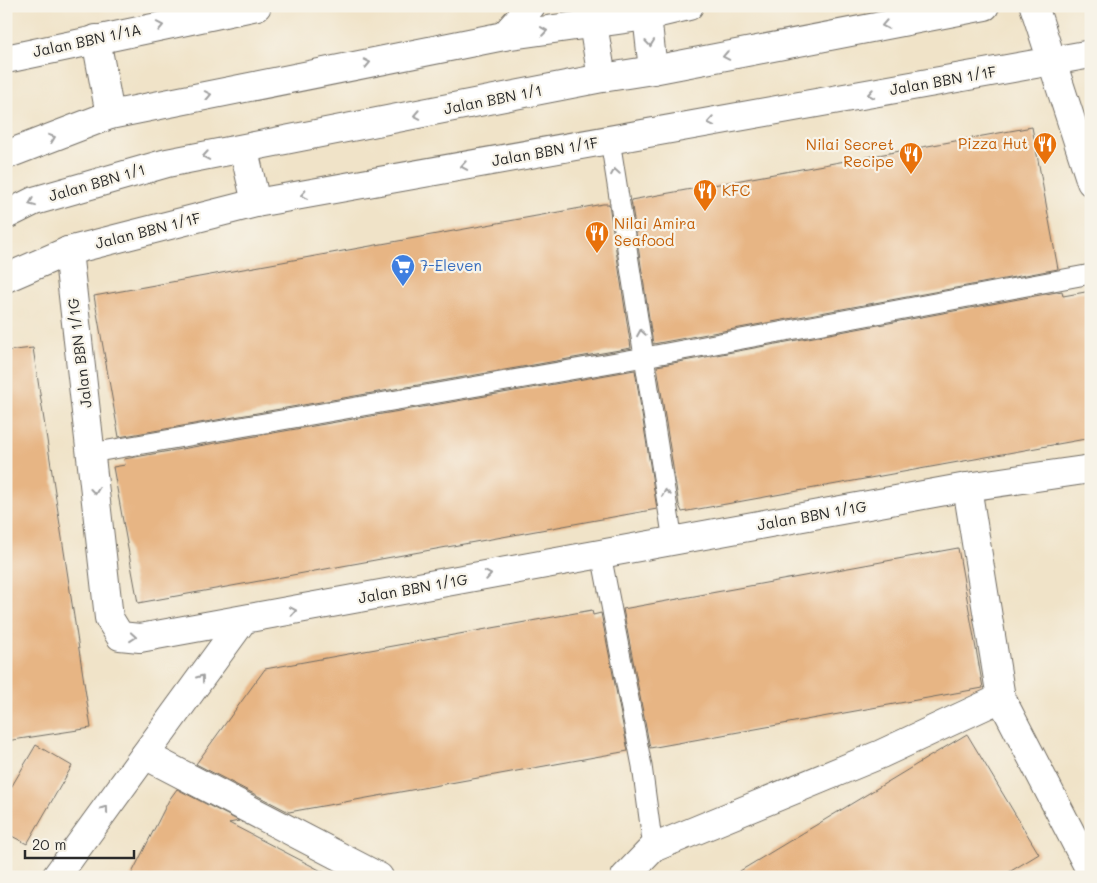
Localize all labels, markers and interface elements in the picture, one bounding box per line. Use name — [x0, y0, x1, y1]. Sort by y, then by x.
street label: Jalan BBN 1/1A — [31, 19, 143, 61]
one-way arrow — [881, 20, 890, 30]
one-way arrow — [156, 21, 165, 31]
one-way arrow — [541, 26, 549, 37]
one-way arrow — [644, 39, 655, 47]
one-way arrow — [721, 50, 730, 61]
one-way arrow — [363, 59, 372, 69]
street label: Jalan BBN 1/1F — [888, 61, 998, 99]
street label: Jalan BBN 1/1 — [442, 80, 544, 118]
one-way arrow — [866, 88, 875, 98]
one-way arrow — [204, 90, 212, 101]
one-way arrow — [412, 109, 421, 120]
one-way arrow — [706, 117, 715, 127]
restaurant icon: Pizza Hut — [1032, 131, 1058, 165]
street label: Jalan BBN 1/1F — [490, 132, 600, 170]
one-way arrow — [47, 133, 56, 144]
place label: Pizza Hut — [958, 133, 1028, 153]
place label: Nilai Secret Recipe — [806, 134, 894, 171]
restaurant icon: Nilai Secret Recipe — [898, 141, 924, 175]
one-way arrow — [201, 151, 210, 161]
street label: Jalan BBN 1/1 — [46, 159, 147, 205]
one-way arrow — [460, 161, 469, 171]
one-way arrow — [610, 168, 620, 177]
restaurant icon: KFC — [692, 178, 718, 212]
place label: KFC — [722, 180, 750, 200]
one-way arrow — [300, 189, 309, 199]
one-way arrow — [28, 197, 37, 207]
street label: Jalan BBN 1/1F — [93, 207, 203, 253]
place label: Nilai Amira Seafood — [614, 213, 696, 250]
restaurant icon: Nilai Amira Seafood — [584, 220, 610, 254]
supermarket icon: 7-Eleven — [390, 253, 416, 287]
place label: 7-Eleven — [420, 255, 482, 275]
street label: Jalan BBN 1/1G — [62, 297, 96, 409]
one-way arrow — [636, 328, 646, 337]
one-way arrow — [90, 487, 101, 495]
one-way arrow — [661, 489, 671, 498]
street label: Jalan BBN 1/1G — [756, 496, 868, 534]
street label: Jalan BBN 1/1G — [357, 569, 469, 607]
one-way arrow — [483, 570, 492, 581]
one-way arrow — [289, 606, 298, 616]
one-way arrow — [130, 631, 138, 642]
one-way arrow — [195, 674, 204, 684]
one-way arrow — [99, 805, 108, 815]
scale bar — [25, 828, 134, 860]
text: 20 m — [32, 834, 66, 854]

